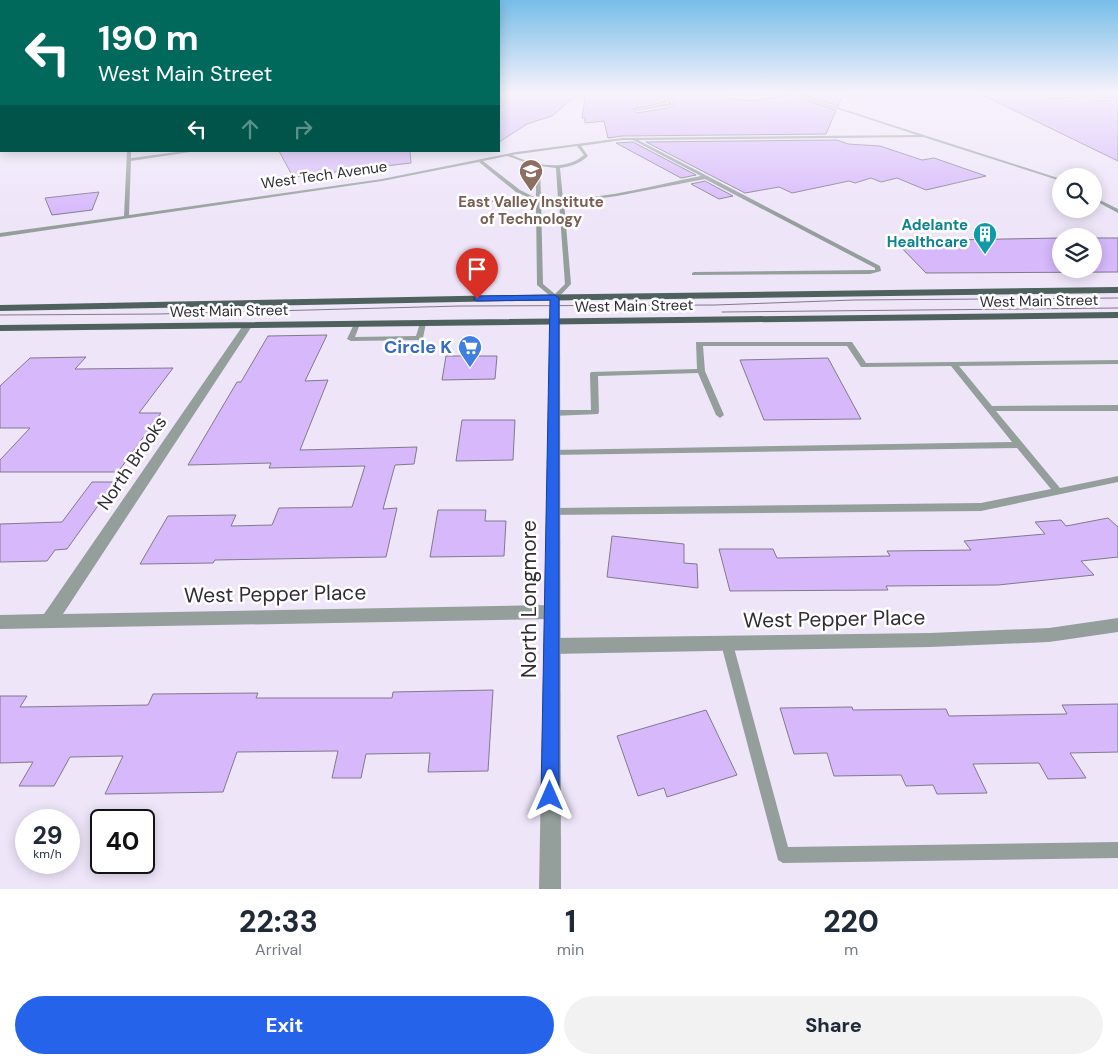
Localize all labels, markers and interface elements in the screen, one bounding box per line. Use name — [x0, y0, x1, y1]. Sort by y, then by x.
text: 190 m — [98, 15, 199, 61]
icon: left — [15, 20, 80, 85]
text: West Main Street — [98, 59, 272, 88]
icon: left — [183, 115, 211, 143]
icon: ahead — [236, 115, 264, 143]
icon: right — [289, 115, 317, 143]
street label: West Tech Avenue — [260, 156, 388, 194]
school or university icon: East Valley Institute of Technology — [518, 158, 544, 192]
map controls — [1052, 168, 1102, 278]
button: search — [1052, 168, 1102, 218]
place label: East Valley Institute of Technology — [458, 192, 604, 229]
place label: Adelante Healthcare — [887, 215, 968, 252]
building icon: Adelante Healthcare — [972, 221, 998, 255]
button: layers — [1052, 228, 1102, 278]
pin — [456, 248, 498, 299]
icon: arrive — [463, 255, 491, 283]
street label: West Main Street — [979, 290, 1099, 312]
street label: West Main Street — [574, 295, 694, 317]
street label: West Main Street — [169, 300, 289, 322]
supermarket icon: Circle K — [457, 334, 483, 368]
place label: Circle K — [384, 335, 452, 359]
street label: North Brooks — [92, 411, 172, 515]
street label: North Longmore — [515, 520, 543, 678]
street label: West Pepper Place — [184, 578, 366, 610]
street label: West Pepper Place — [743, 603, 925, 635]
position arrow — [523, 769, 575, 821]
speed limit sign: 40 — [90, 809, 155, 874]
text: 29 — [32, 819, 63, 852]
text: km/h — [33, 846, 62, 862]
text: 22:33 — [239, 902, 318, 941]
text: 1 — [565, 902, 576, 941]
text: 220 — [823, 902, 879, 941]
text: Arrival — [255, 939, 302, 960]
text: min — [557, 939, 584, 960]
text: m — [844, 939, 858, 960]
button: Exit — [15, 996, 554, 1054]
button: Share — [564, 996, 1103, 1054]

